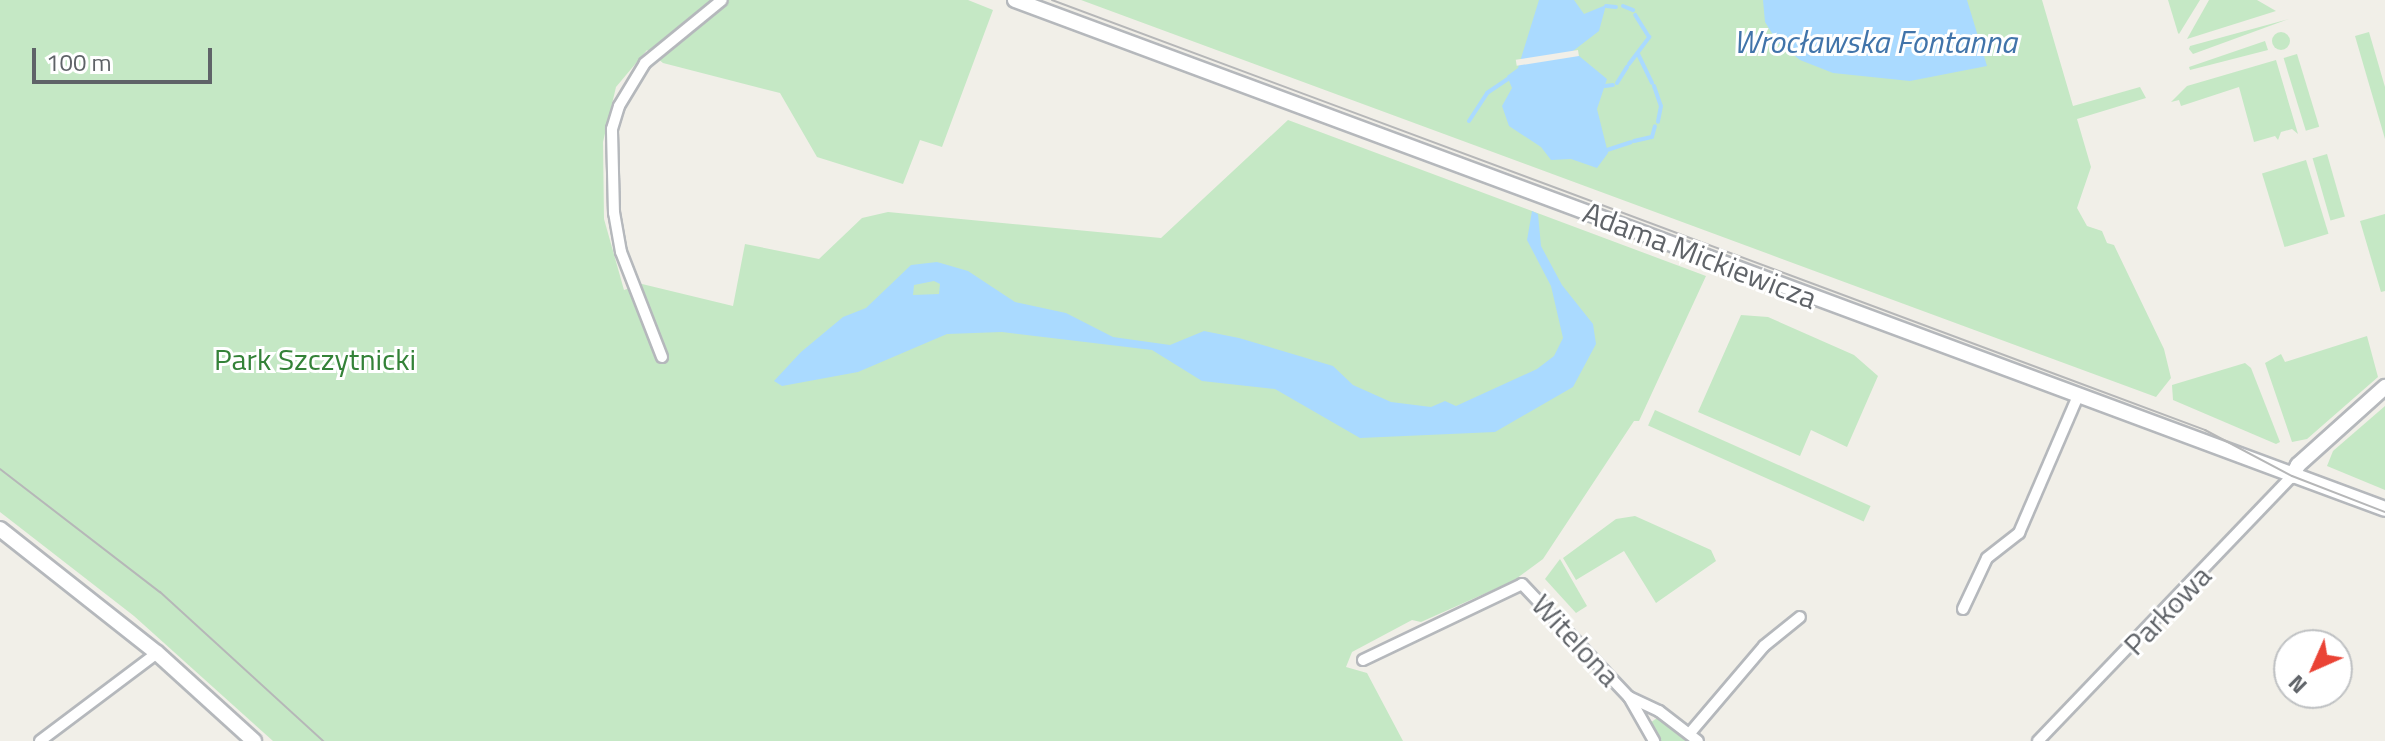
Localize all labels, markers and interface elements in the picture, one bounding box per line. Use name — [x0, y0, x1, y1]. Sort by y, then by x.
water label: Wrocławska Fontanna — [1733, 22, 2017, 60]
scale bar — [36, 32, 216, 82]
text: 100 m — [46, 44, 112, 80]
street label: Adama Mickiewicza — [1578, 194, 1822, 316]
park label: Park Szczytnicki — [214, 341, 416, 377]
street label: Parkowa — [2116, 558, 2218, 662]
street label: Witelona — [1524, 586, 1628, 694]
north arrow — [2273, 629, 2353, 709]
text: N — [2280, 667, 2315, 702]

